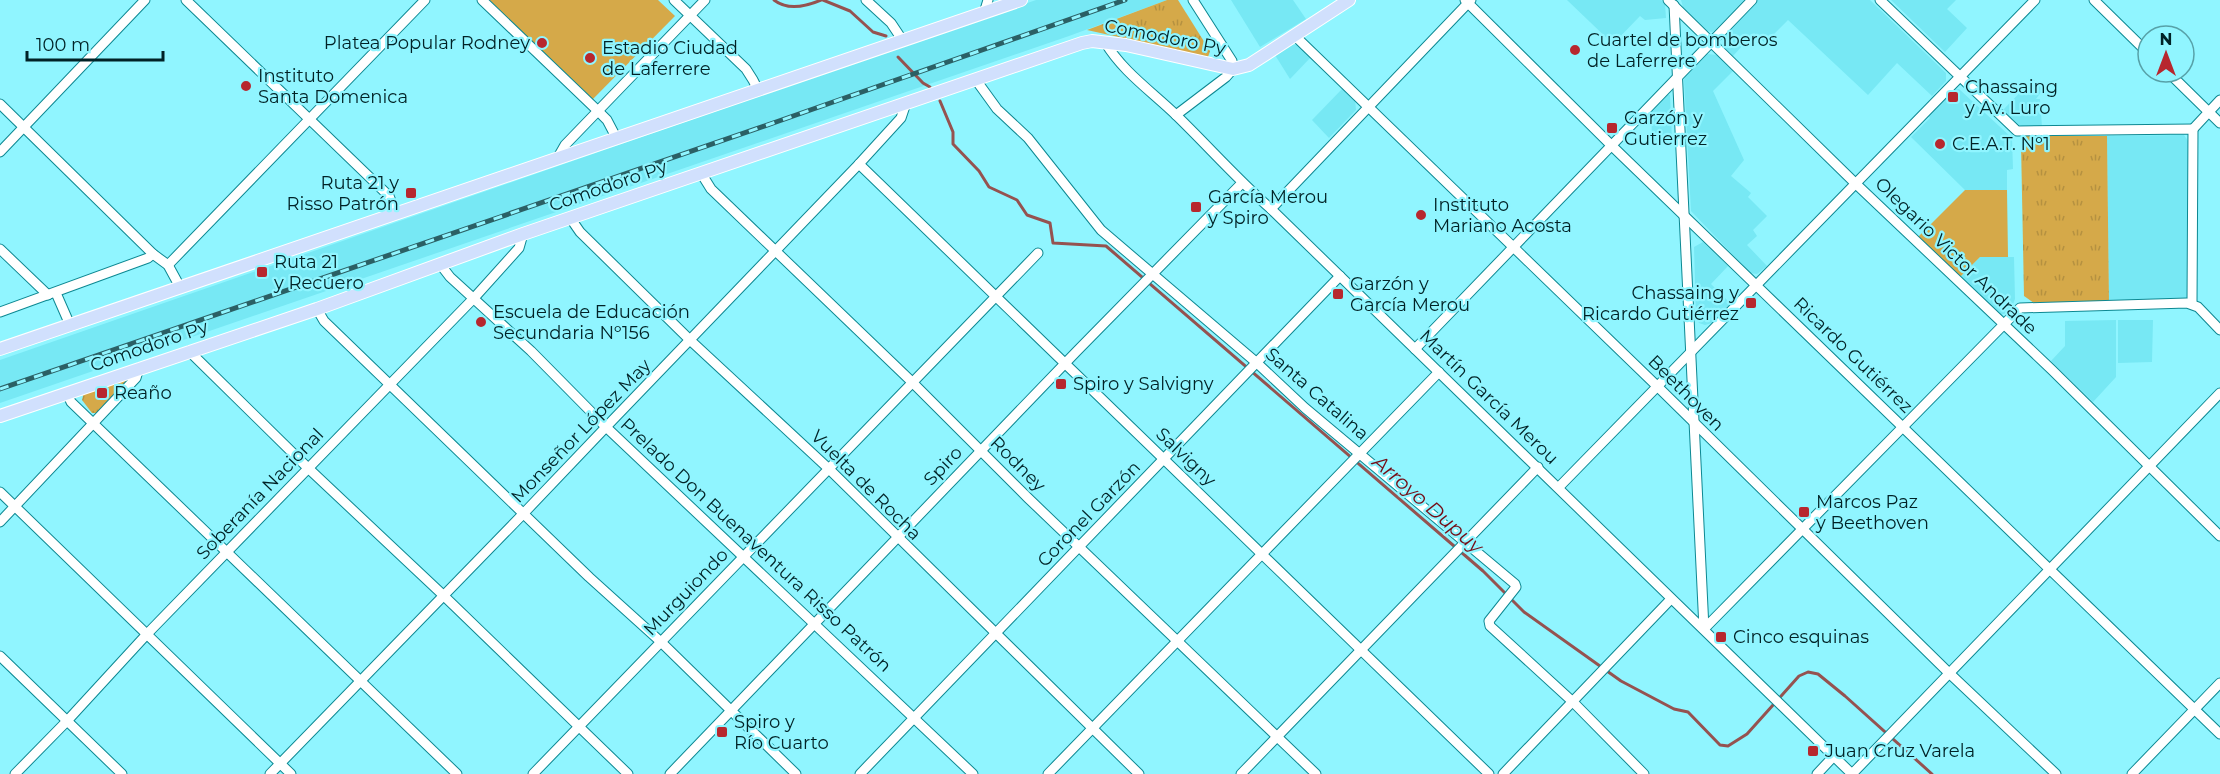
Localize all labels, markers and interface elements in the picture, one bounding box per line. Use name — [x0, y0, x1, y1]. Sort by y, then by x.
street label: Comodoro Py — [1102, 14, 1228, 60]
scale bar — [27, 24, 164, 62]
north arrow — [2136, 24, 2196, 84]
place label: Cuartel de bomberos de Laferrere — [1587, 29, 1778, 72]
text: N — [2160, 30, 2172, 49]
place label: Platea Popular Rodney — [324, 32, 530, 54]
text: 100 m — [36, 34, 90, 56]
marker: Platea Popular Rodney — [535, 36, 549, 50]
place label: Estadio Ciudad de Laferrere — [602, 37, 738, 80]
marker: Cuartel de bomberos de Laferrere — [1568, 43, 1582, 57]
marker: Estadio Ciudad de Laferrere — [583, 51, 597, 65]
place label: Instituto Santa Domenica — [258, 65, 408, 108]
place label: Chassaing y Av. Luro — [1964, 76, 2058, 119]
marker: Instituto Santa Domenica — [239, 79, 253, 93]
marker: Chassaing y Av. Luro — [1946, 90, 1960, 104]
place label: Garzón y Gutierrez — [1624, 107, 1707, 150]
marker: Garzón y Gutierrez — [1605, 121, 1619, 135]
place label: C.E.A.T. Nº1 — [1952, 133, 2050, 155]
marker: C.E.A.T. Nº1 — [1933, 137, 1947, 151]
street label: Comodoro Py — [546, 155, 670, 216]
place label: Ruta 21 y Risso Patrón — [287, 172, 399, 215]
street label: Olegario Victor Andrade — [1870, 173, 2042, 339]
marker: Ruta 21 y Risso Patrón — [404, 186, 418, 200]
place label: García Merou y Spiro — [1207, 186, 1328, 229]
place label: Instituto Mariano Acosta — [1433, 194, 1572, 237]
marker: García Merou y Spiro — [1189, 200, 1203, 214]
marker: Instituto Mariano Acosta — [1414, 208, 1428, 222]
place label: Ruta 21 y Recuero — [273, 251, 364, 294]
marker: Ruta 21 y Recuero — [255, 265, 269, 279]
place label: Garzón y García Merou — [1350, 273, 1470, 316]
place label: Chassaing y Ricardo Gutiérrez — [1582, 282, 1739, 325]
marker: Garzón y García Merou — [1331, 287, 1345, 301]
street label: Ricardo Gutiérrez — [1789, 293, 1917, 417]
marker: Chassaing y Ricardo Gutiérrez — [1744, 296, 1758, 310]
place label: Escuela de Educación Secundaria Nº156 — [493, 301, 690, 344]
street label: Comodoro Py — [87, 315, 211, 376]
marker: Escuela de Educación Secundaria Nº156 — [474, 315, 488, 329]
street label: Martín García Merou — [1415, 325, 1563, 469]
street label: Santa Catalina — [1261, 343, 1373, 445]
street label: Beethoven — [1643, 350, 1729, 436]
street label: Monseñor López May — [507, 354, 656, 508]
place label: Spiro y Salvigny — [1073, 373, 1214, 395]
marker: Spiro y Salvigny — [1054, 377, 1068, 391]
place label: Reaño — [114, 382, 172, 404]
marker: Reaño — [95, 386, 109, 400]
street label: Prelado Don Buenaventura Risso Patrón — [616, 413, 896, 677]
street label: Salvigny — [1151, 423, 1221, 491]
street label: Soberanía Nacional — [192, 424, 328, 564]
street label: Vuelta de Rocha — [806, 425, 926, 545]
street label: Rodney — [986, 432, 1050, 496]
street label: Spiro — [919, 442, 967, 490]
water label: Arroyo Dupuy — [1367, 449, 1489, 559]
street label: Coronel Garzón — [1033, 456, 1145, 572]
place label: Marcos Paz y Beethoven — [1815, 491, 1929, 534]
marker: Marcos Paz y Beethoven — [1797, 505, 1811, 519]
street label: Murguiondo — [639, 544, 733, 640]
place label: Cinco esquinas — [1733, 626, 1869, 648]
marker: Cinco esquinas — [1714, 630, 1728, 644]
place label: Spiro y Río Cuarto — [734, 711, 829, 754]
marker: Spiro y Río Cuarto — [715, 725, 729, 739]
place label: Juan Cruz Varela — [1824, 740, 1975, 762]
marker: Juan Cruz Varela — [1806, 744, 1820, 758]

